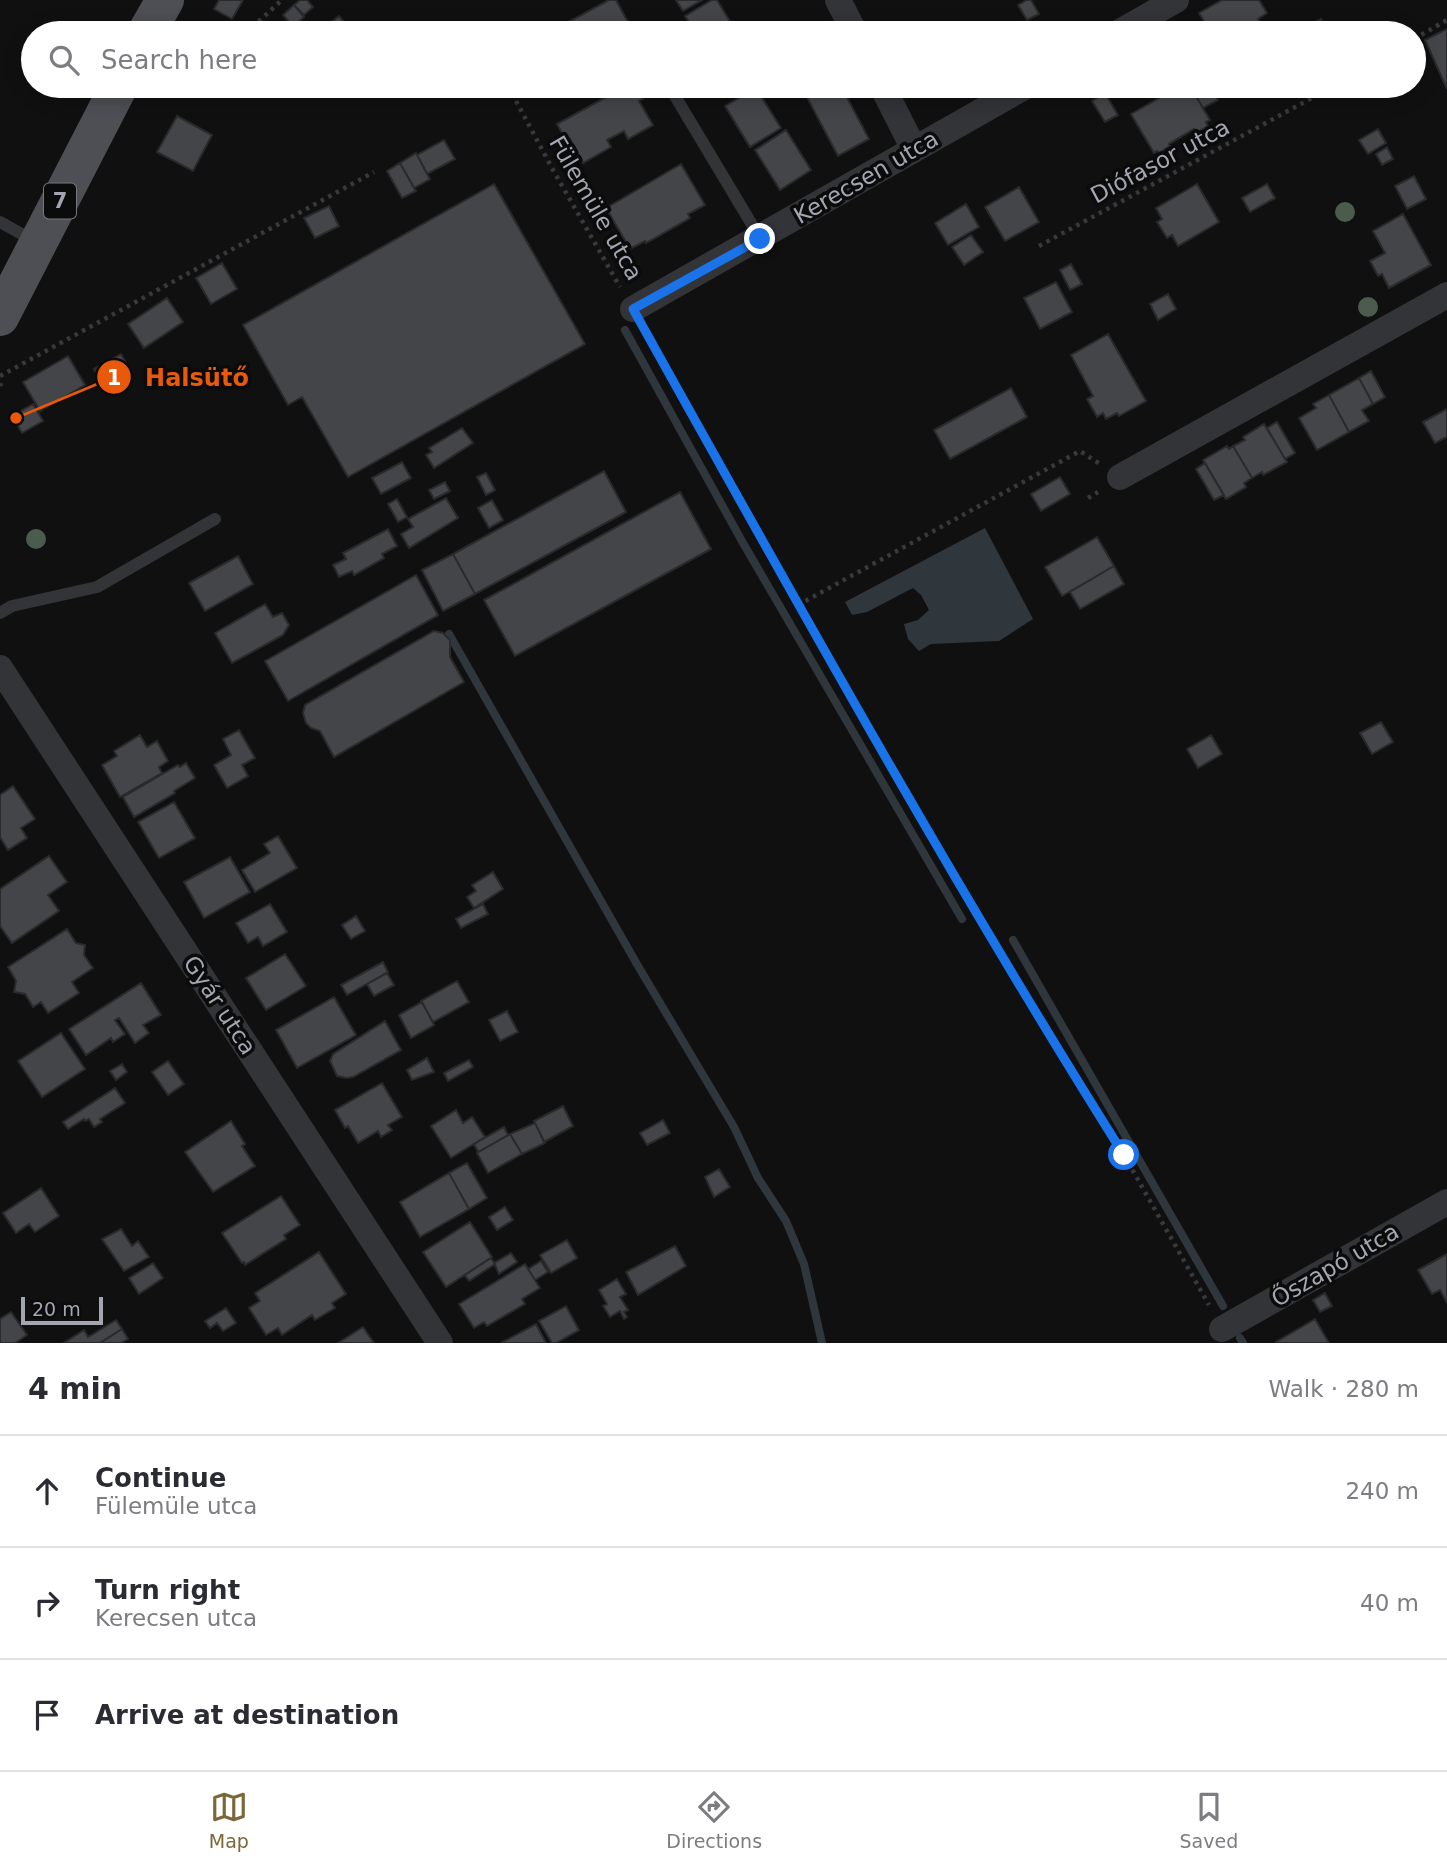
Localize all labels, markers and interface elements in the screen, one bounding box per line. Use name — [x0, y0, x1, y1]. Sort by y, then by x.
search box — [21, 21, 1426, 98]
icon: search — [45, 41, 83, 79]
text: Search here — [101, 45, 257, 75]
street label: Diófasor utca — [1086, 113, 1234, 209]
street label: Kerecsen utca — [789, 125, 943, 229]
street label: Fülemüle utca — [544, 131, 648, 285]
road number: 7 — [44, 184, 76, 218]
route end — [744, 223, 775, 254]
callout: Halsütő — [96, 355, 263, 400]
text: Halsütő — [145, 364, 249, 392]
text: 1 — [107, 366, 121, 390]
street label: Gyár utca — [178, 951, 262, 1059]
route start — [1108, 1139, 1139, 1170]
street label: Őszapó utca — [1266, 1217, 1403, 1312]
scale bar — [21, 1294, 103, 1326]
text: 20 m — [32, 1298, 81, 1320]
text: 4 min — [28, 1371, 122, 1406]
text: Walk · 280 m — [1268, 1376, 1419, 1402]
text: Continue — [95, 1463, 226, 1493]
icon: ahead — [28, 1472, 66, 1510]
text: 240 m — [1345, 1478, 1419, 1504]
text: Fülemüle utca — [95, 1493, 257, 1519]
text: Turn right — [95, 1575, 240, 1605]
icon: right — [28, 1584, 66, 1622]
text: 40 m — [1360, 1590, 1419, 1616]
text: Kerecsen utca — [95, 1605, 257, 1631]
icon: arrive — [28, 1696, 66, 1734]
text: Arrive at destination — [95, 1700, 399, 1730]
tab: Map — [209, 1788, 249, 1852]
tab: Directions — [666, 1788, 762, 1852]
tab: Saved — [1180, 1788, 1238, 1852]

